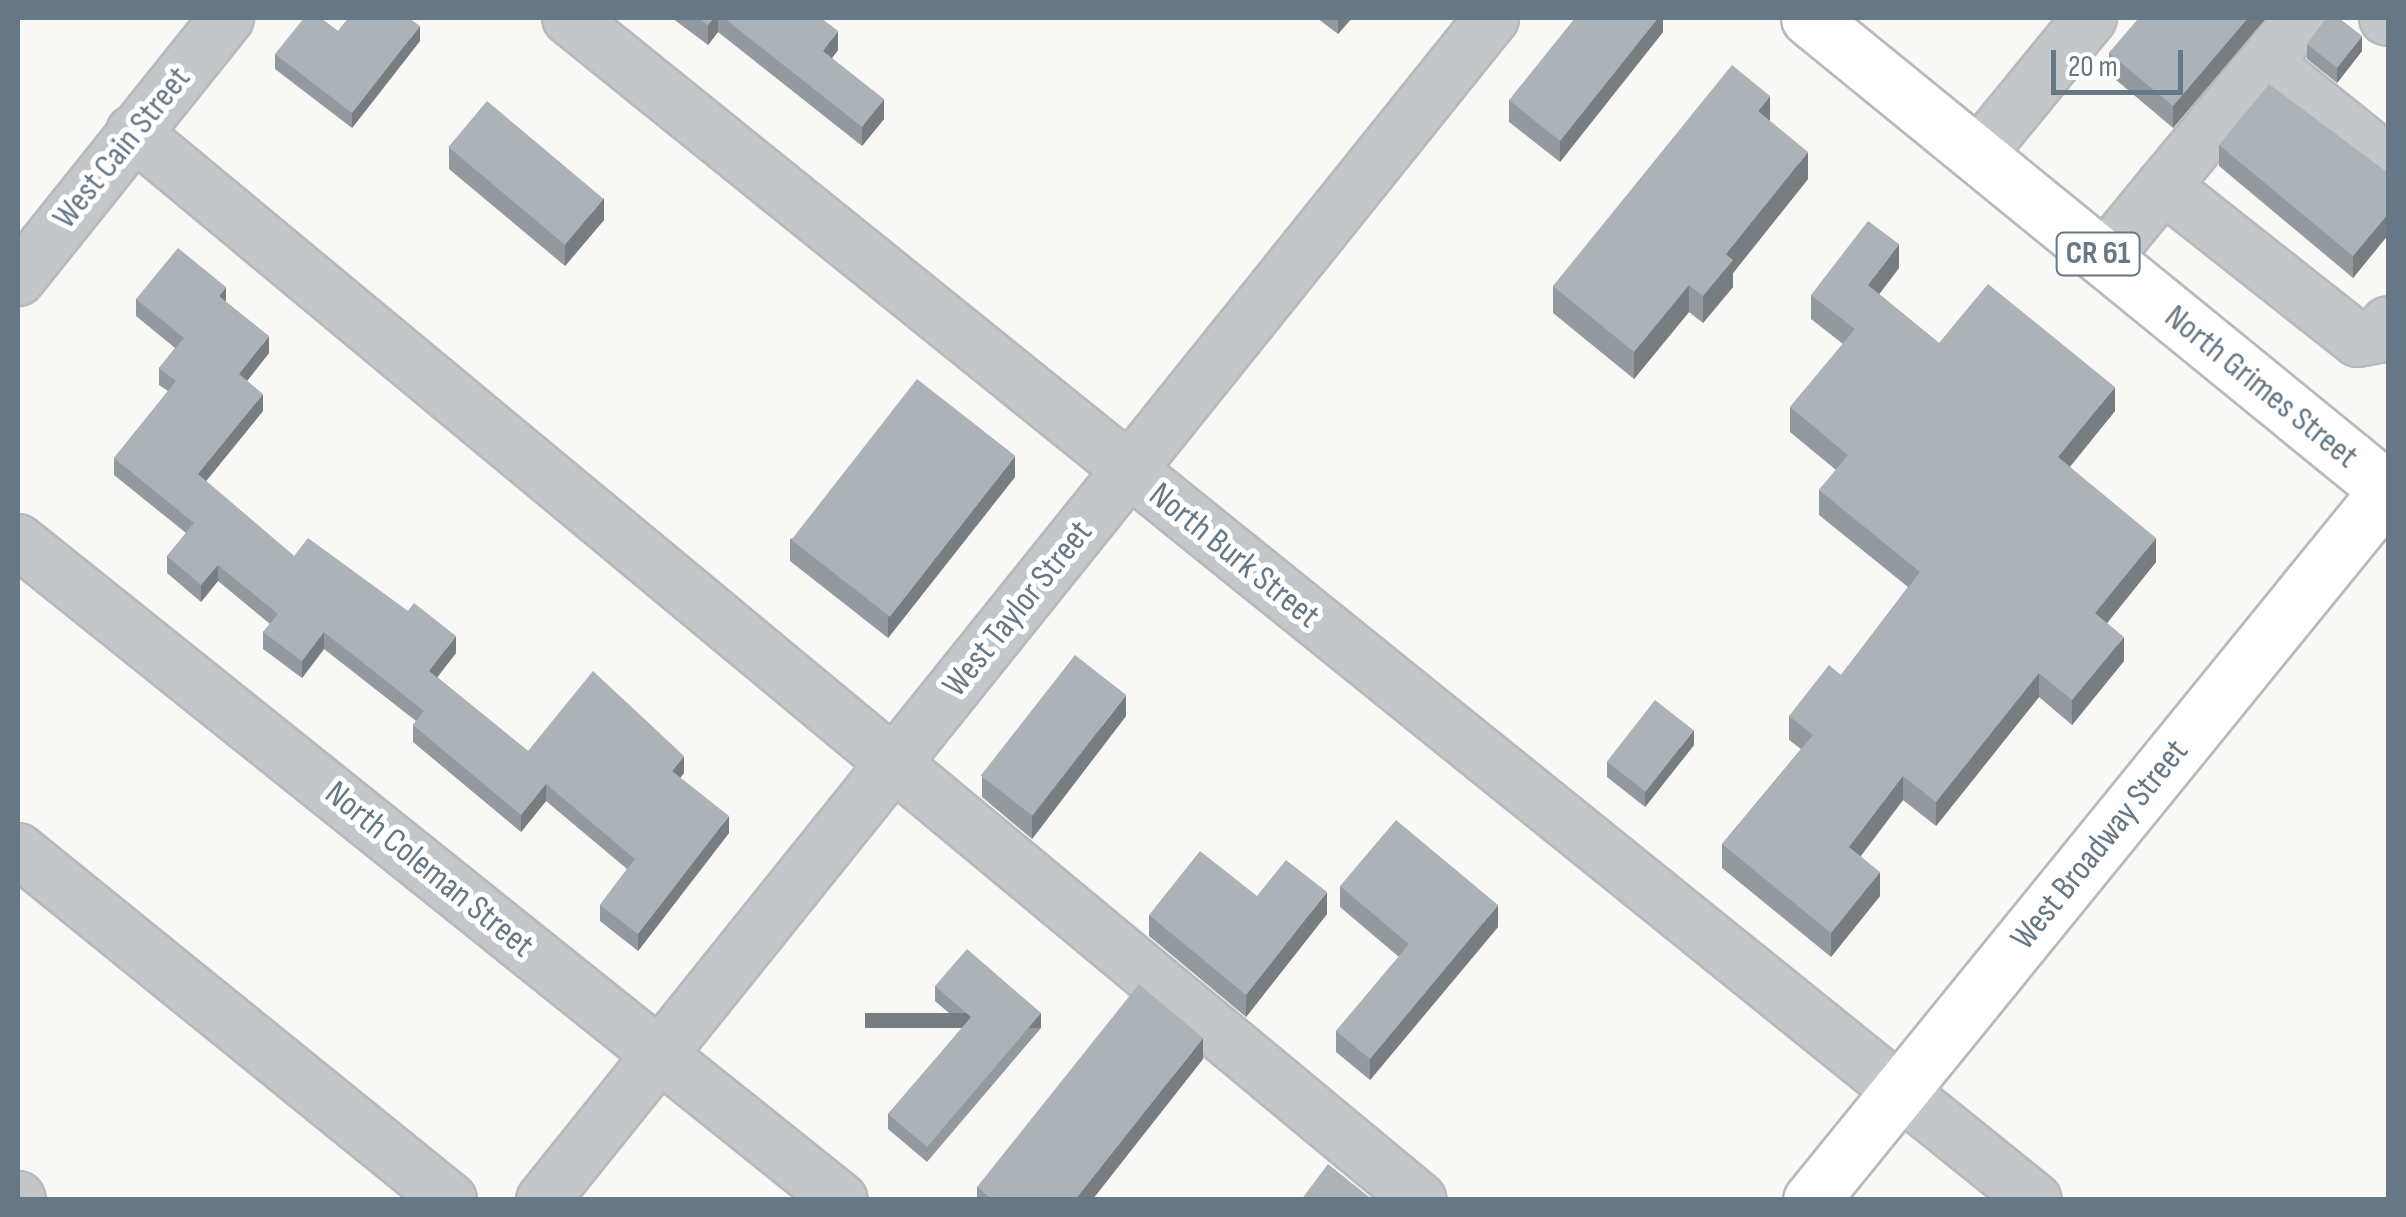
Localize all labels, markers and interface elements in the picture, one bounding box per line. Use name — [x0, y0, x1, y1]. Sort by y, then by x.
scale bar — [2056, 30, 2188, 92]
text: 20 m — [2068, 49, 2118, 85]
street label: West Cain Street — [44, 59, 200, 237]
road number: CR 61 — [2056, 227, 2140, 281]
street label: North Grimes Street — [2156, 296, 2366, 478]
street label: North Burk Street — [1140, 475, 1328, 637]
street label: West Taylor Street — [934, 513, 1102, 705]
street label: West Broadway Street — [2002, 732, 2198, 958]
street label: North Coleman Street — [316, 773, 542, 967]

